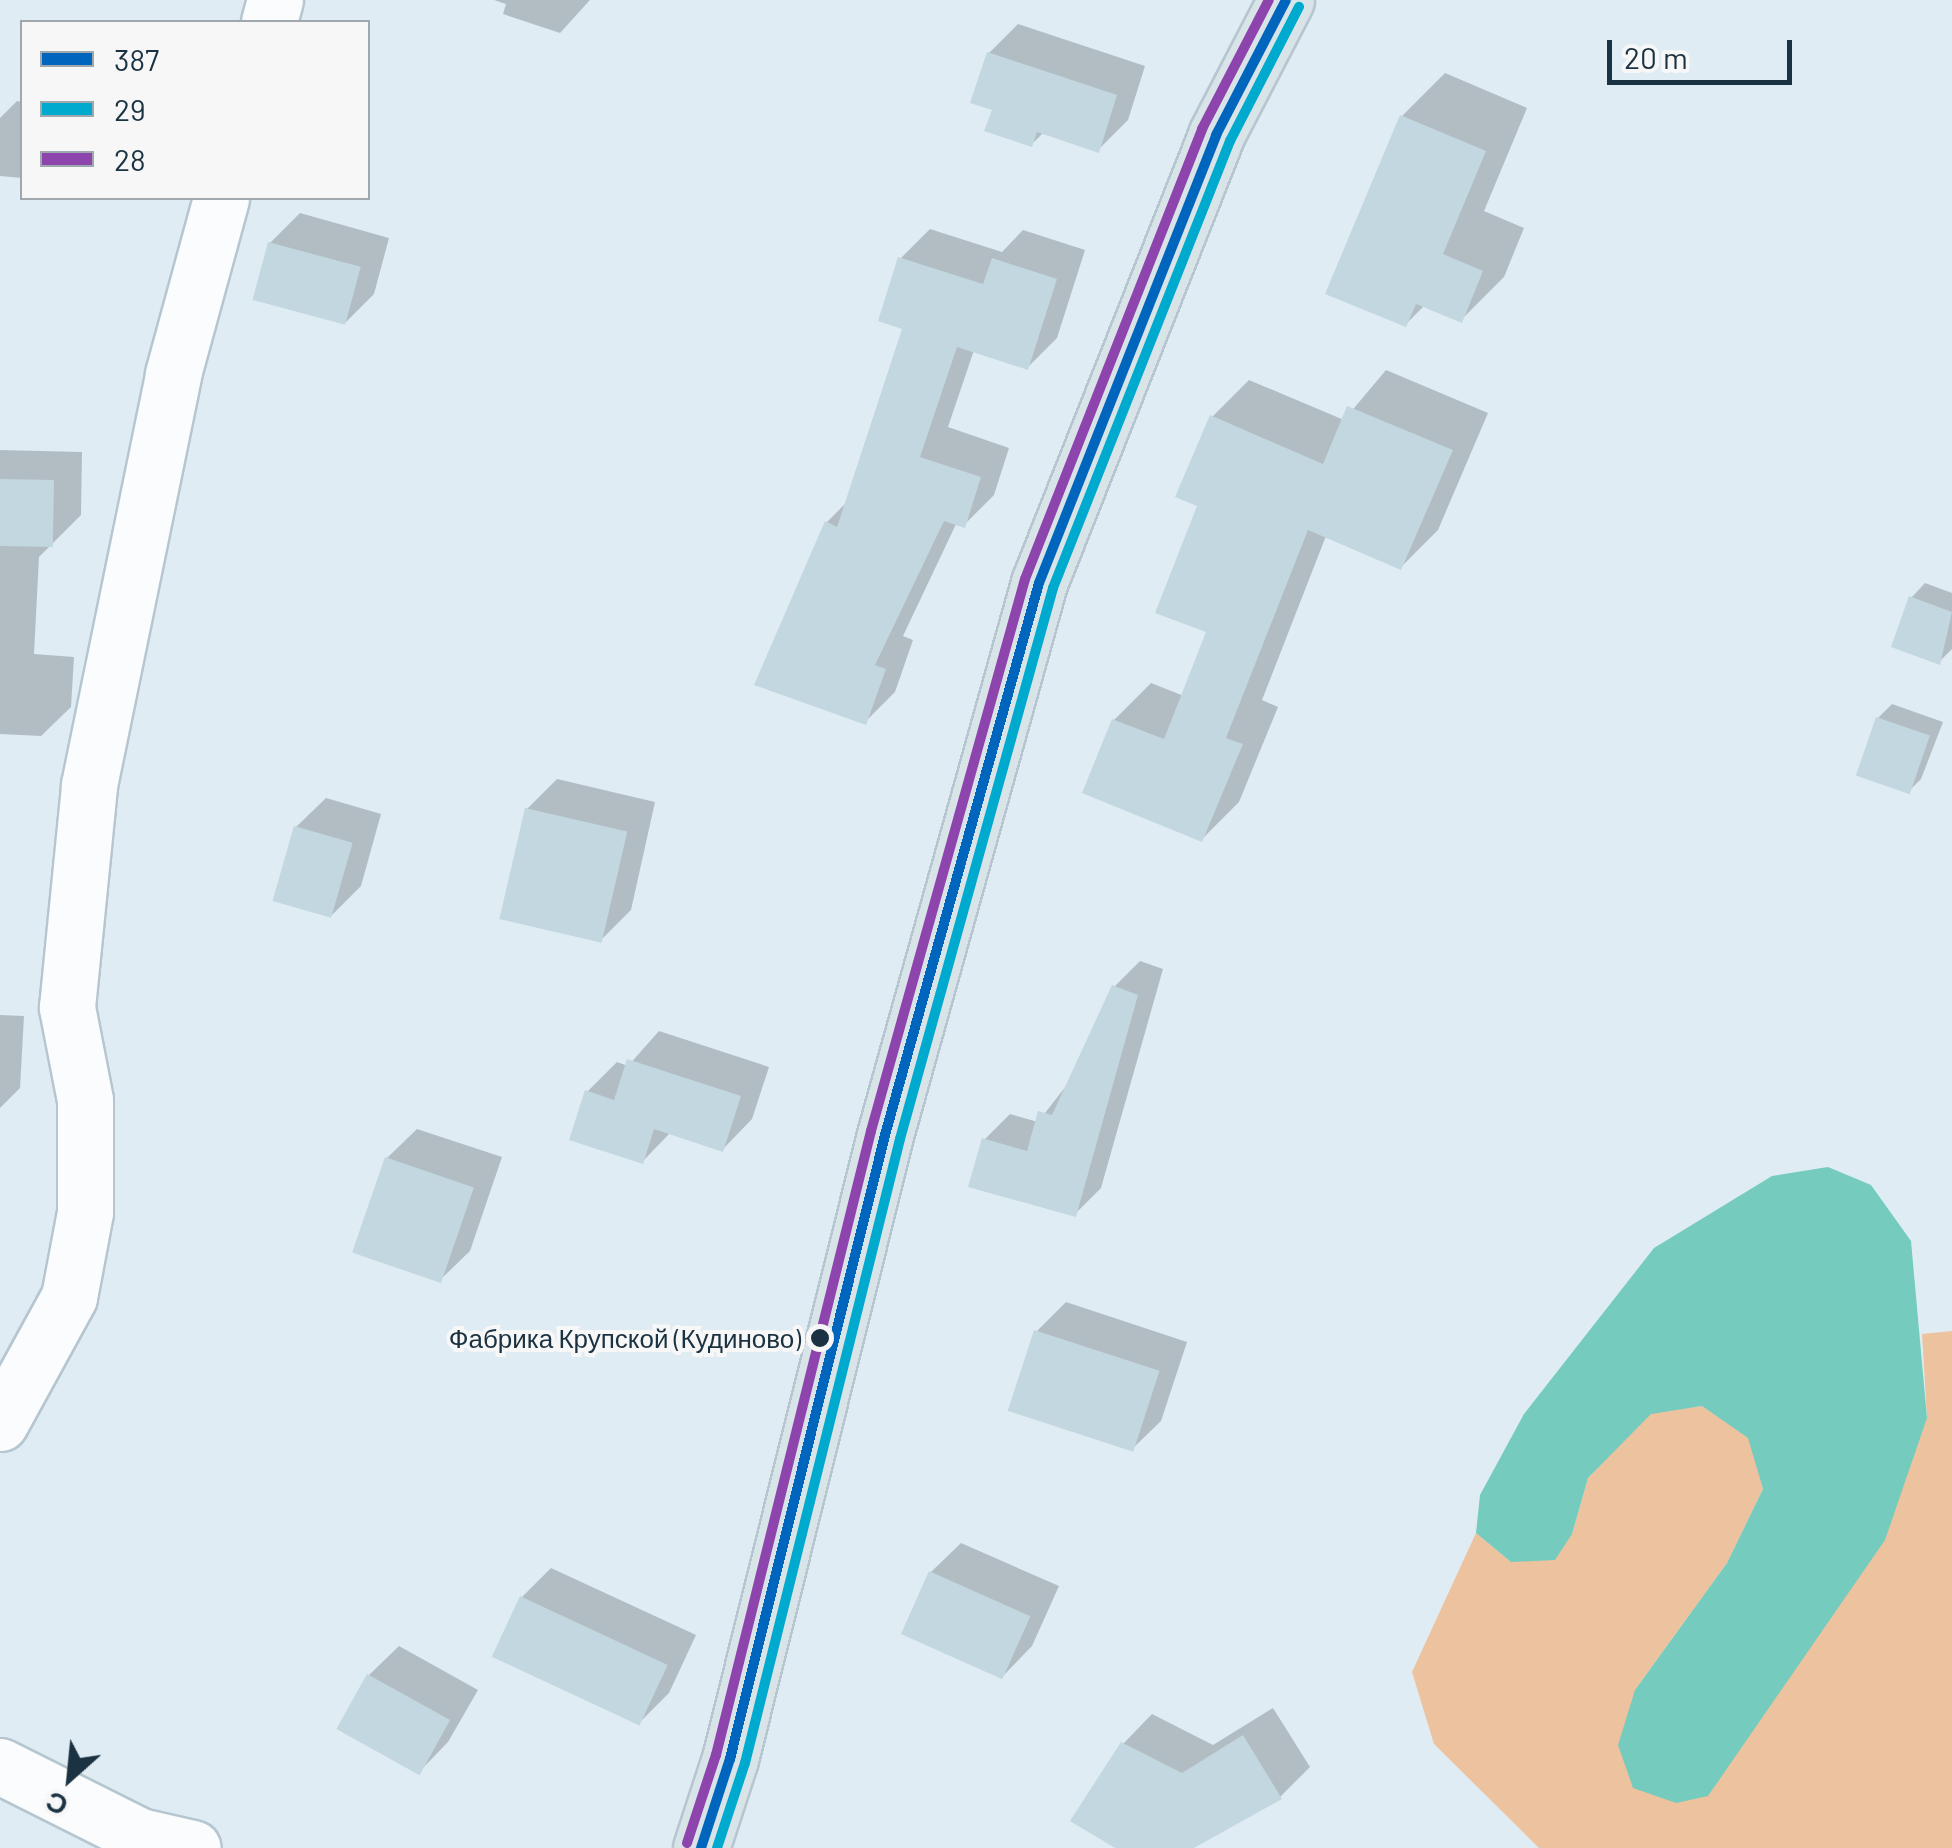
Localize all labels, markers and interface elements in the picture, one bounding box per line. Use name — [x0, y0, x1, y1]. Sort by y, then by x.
legend — [20, 20, 370, 200]
scale bar — [1612, 20, 1797, 82]
text: 20 m — [1624, 39, 1688, 75]
text: 387 — [114, 41, 159, 77]
text: 29 — [114, 91, 146, 127]
text: 28 — [114, 141, 146, 177]
place label: Фабрика Крупской (Кудиново) — [449, 1322, 801, 1354]
marker: Фабрика Крупской (Кудиново) — [810, 1328, 830, 1348]
north arrow — [20, 1728, 120, 1828]
text: С — [40, 1785, 73, 1824]

